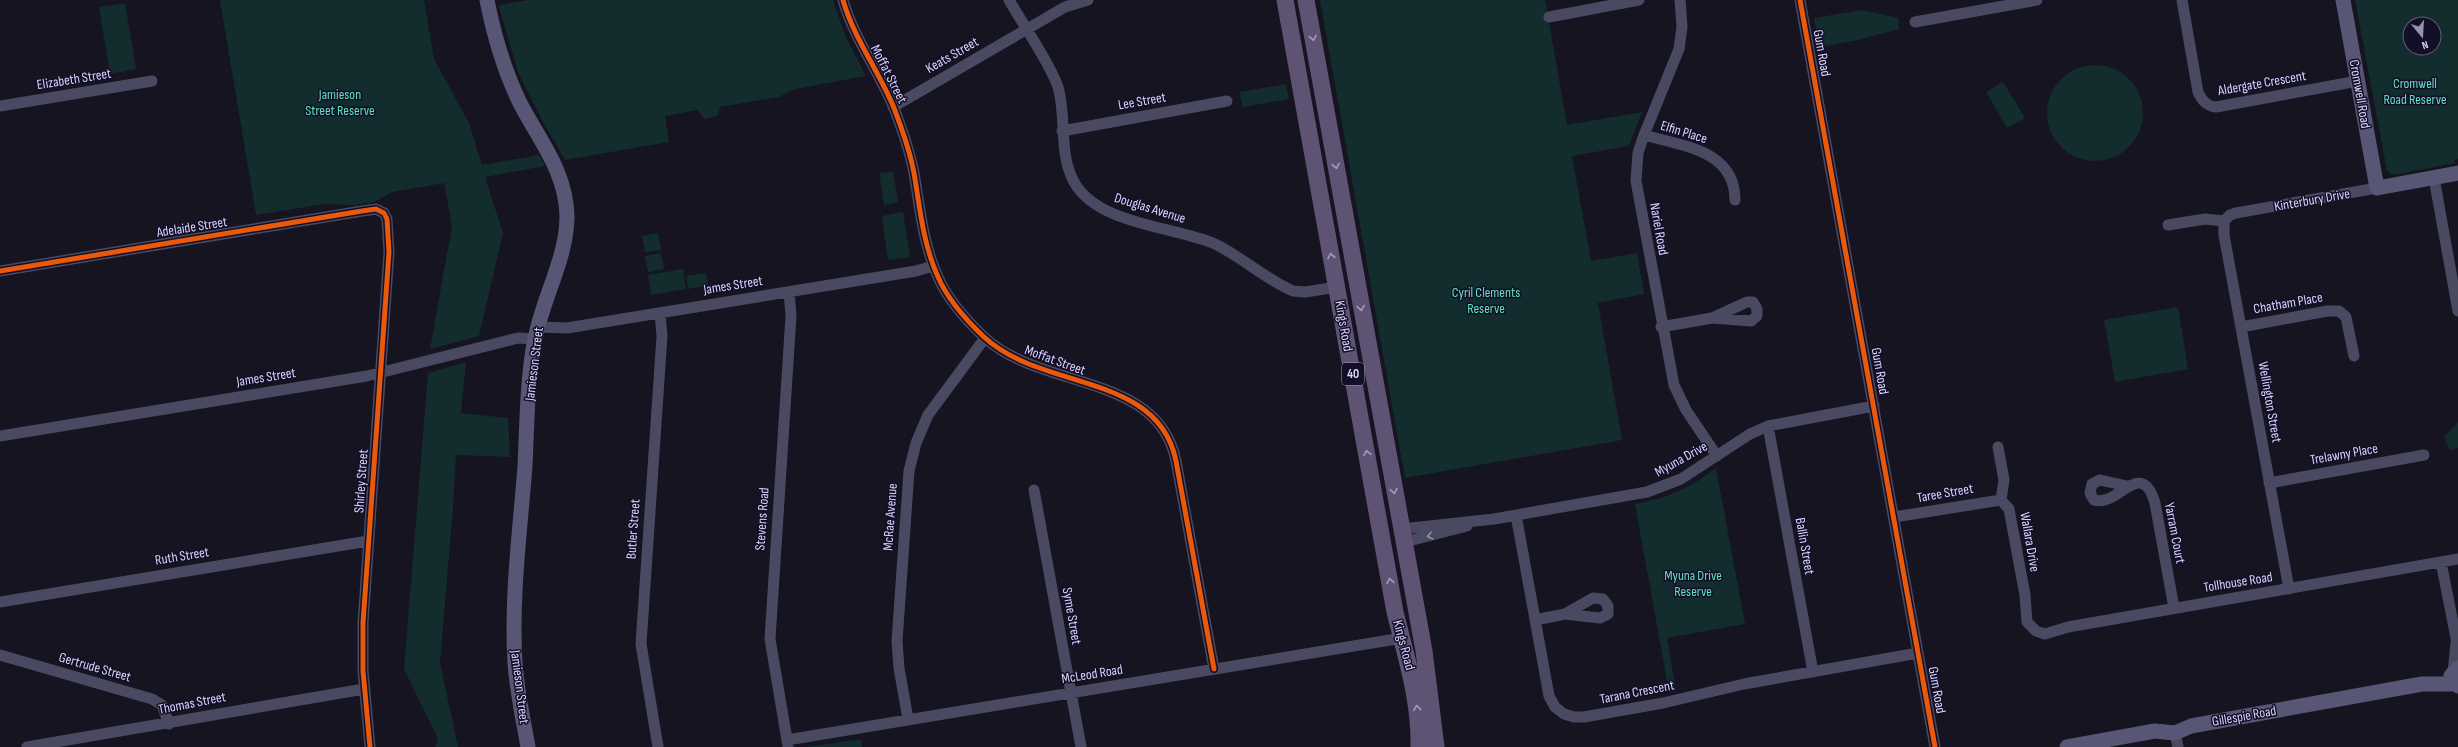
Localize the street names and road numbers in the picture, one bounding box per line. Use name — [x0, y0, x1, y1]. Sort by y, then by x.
street label: Gum Road — [1810, 28, 1835, 78]
street label: Keats Street — [923, 33, 981, 77]
street label: Moffat Street — [867, 42, 911, 106]
street label: Cromwell Road — [2346, 58, 2374, 130]
street label: Elizabeth Street — [36, 65, 112, 93]
street label: Aldergate Crescent — [2216, 67, 2307, 99]
street label: Lee Street — [1117, 88, 1167, 114]
street label: Elfin Place — [1659, 117, 1709, 147]
street label: Kinterbury Drive — [2273, 185, 2351, 215]
street label: Douglas Avenue — [1112, 189, 1188, 227]
street label: Nariel Road — [1646, 201, 1672, 257]
street label: Adelaide Street — [155, 213, 228, 241]
street label: James Street — [701, 272, 764, 298]
street label: Chatham Place — [2252, 289, 2324, 317]
street label: Kings Road — [1331, 299, 1357, 353]
street label: Jamieson Street — [521, 326, 547, 403]
street label: Moffat Street — [1022, 341, 1088, 379]
street label: Gum Road — [1868, 346, 1893, 396]
street label: Wellington Street — [2255, 360, 2285, 444]
road number: 40 — [1342, 363, 1364, 385]
street label: James Street — [234, 364, 297, 390]
street label: Myuna Drive — [1652, 438, 1710, 480]
street label: Trelawny Place — [2309, 440, 2379, 468]
street label: Shirley Street — [350, 449, 372, 513]
street label: Taree Street — [1915, 480, 1975, 506]
street label: McRae Avenue — [879, 483, 901, 551]
street label: Stevens Road — [751, 487, 773, 551]
street label: Butler Street — [622, 498, 644, 560]
street label: Yarram Court — [2161, 501, 2189, 565]
street label: Wallara Drive — [2016, 511, 2044, 573]
street label: Ballin Street — [1792, 516, 1818, 576]
street label: Ruth Street — [154, 543, 210, 569]
street label: Tollhouse Road — [2202, 568, 2274, 596]
street label: Syme Street — [1059, 586, 1085, 646]
street label: Kings Road — [1389, 618, 1419, 672]
street label: Jamieson Street — [507, 648, 533, 725]
street label: Gertrude Street — [57, 649, 133, 685]
street label: McLeod Road — [1060, 661, 1124, 687]
street label: Gum Road — [1925, 665, 1950, 715]
street label: Tarana Crescent — [1598, 676, 1676, 708]
street label: Thomas Street — [157, 688, 227, 718]
street label: Gillespie Road — [2210, 702, 2278, 730]

